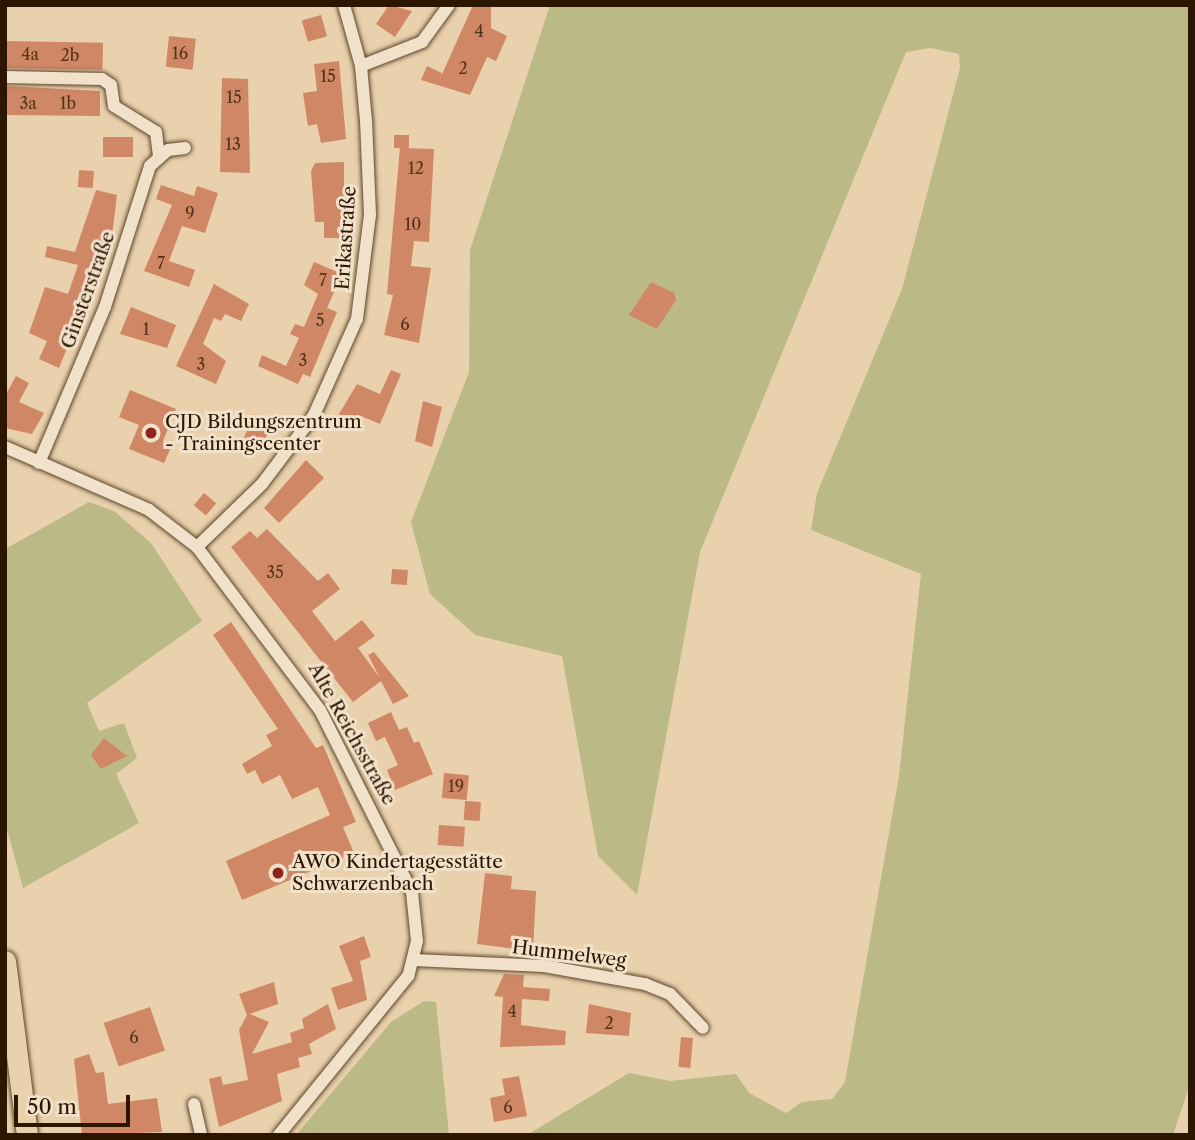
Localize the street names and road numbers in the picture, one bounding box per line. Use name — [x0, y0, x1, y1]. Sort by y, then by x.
street label: Erikastraße — [331, 185, 361, 291]
street label: Ginsterstraße — [56, 228, 120, 352]
street label: Alte Reichsstraße — [303, 659, 401, 809]
street label: Hummelweg — [511, 936, 627, 972]

